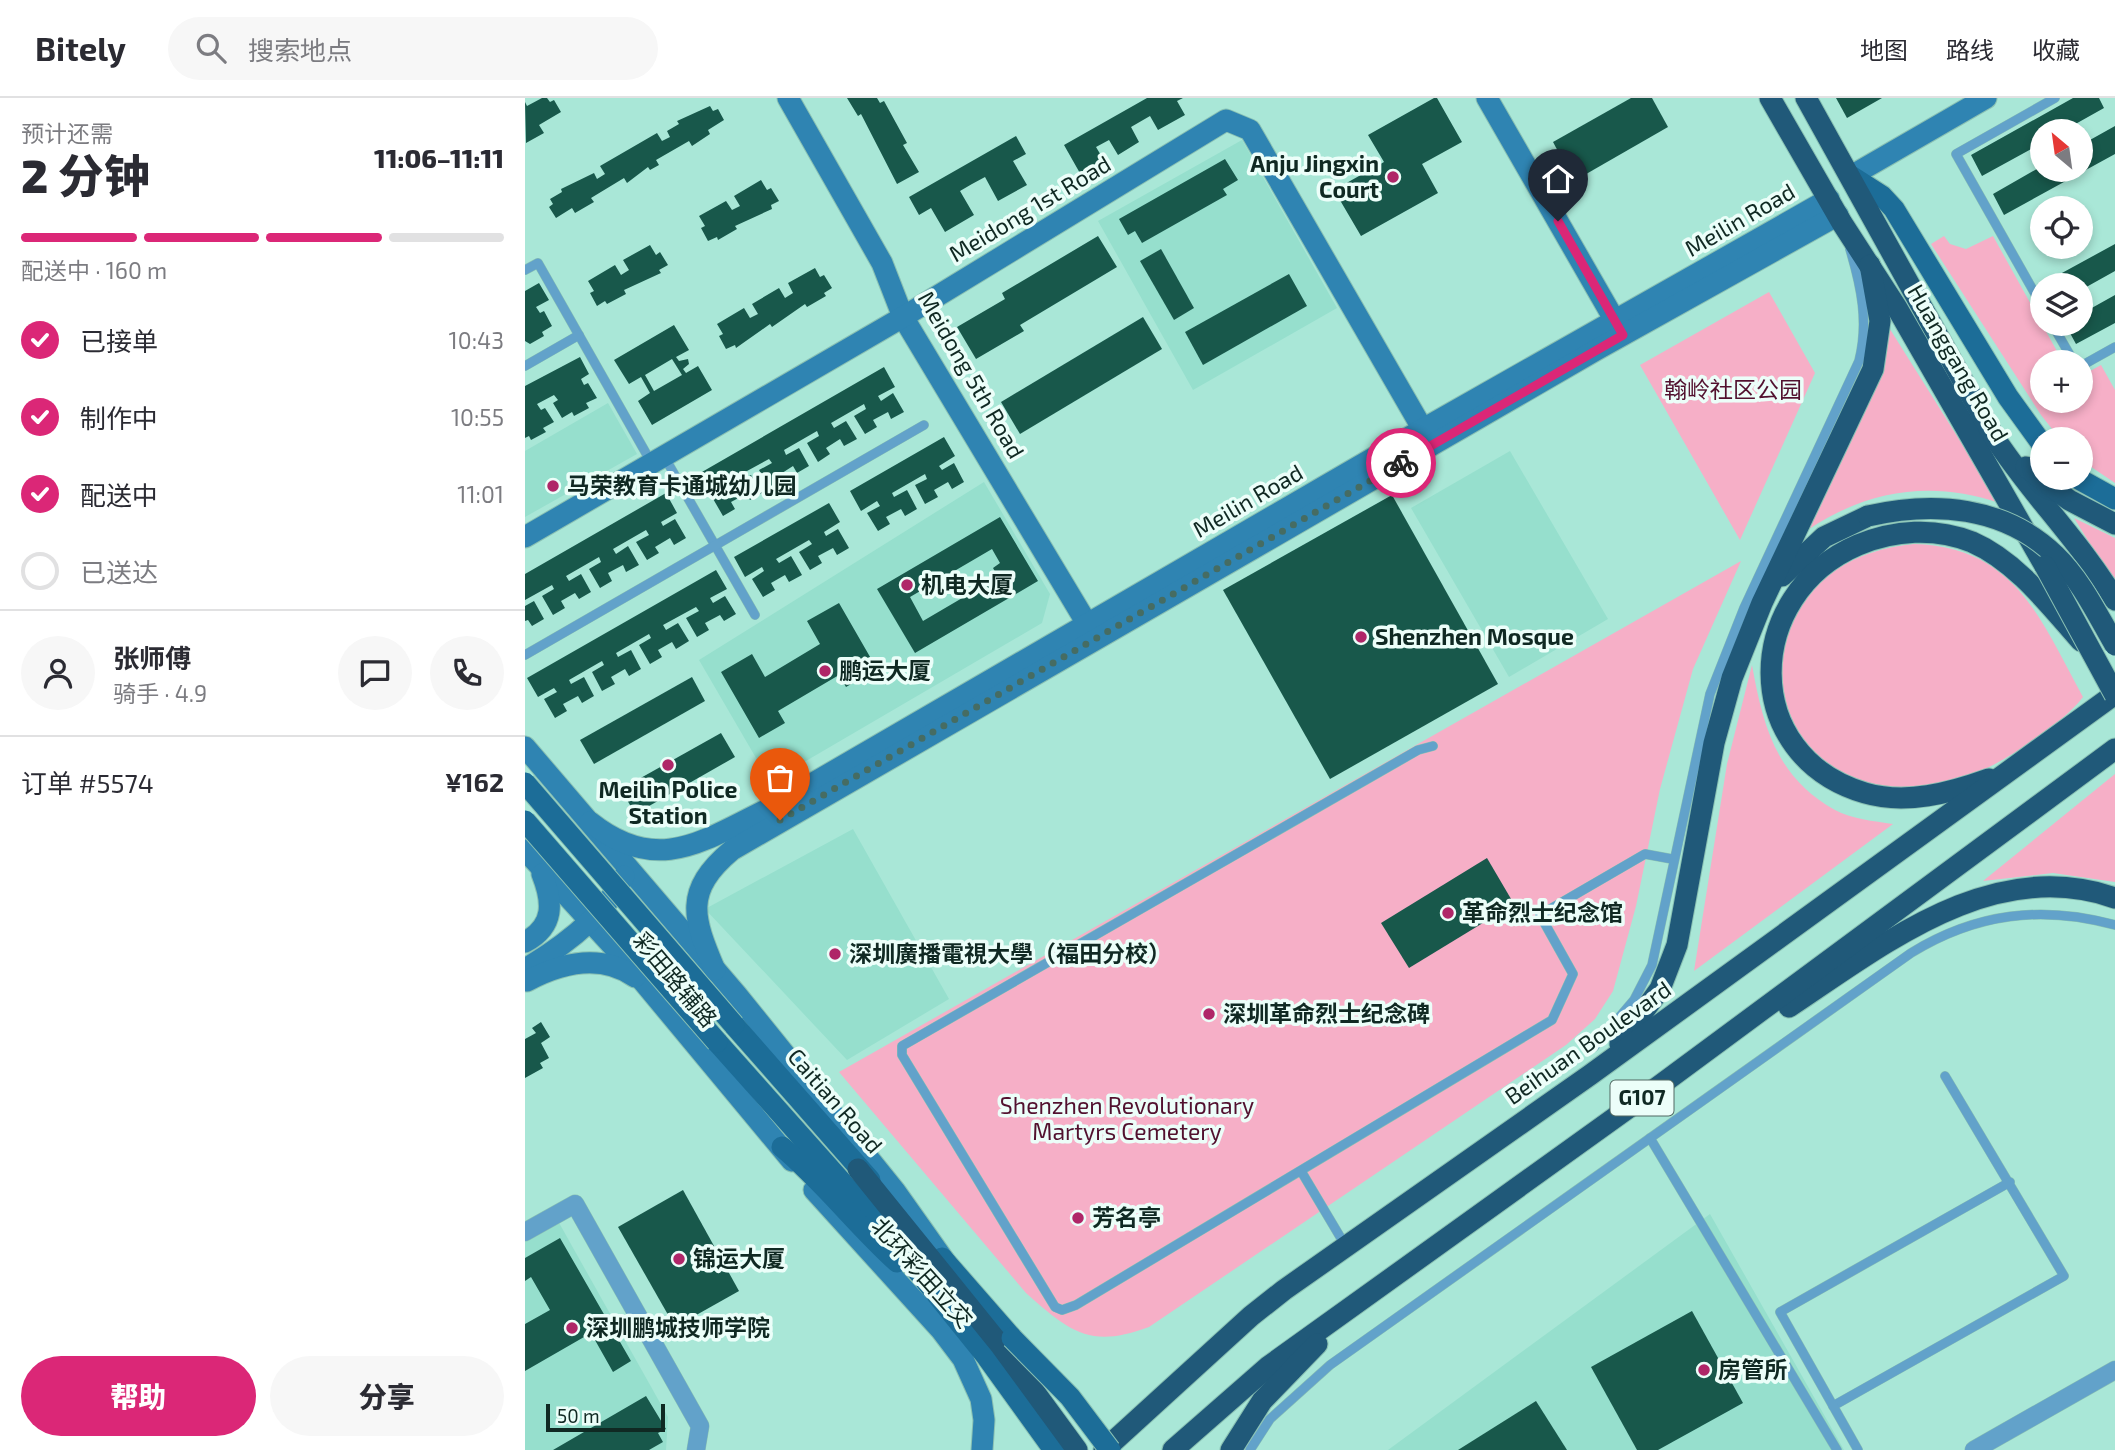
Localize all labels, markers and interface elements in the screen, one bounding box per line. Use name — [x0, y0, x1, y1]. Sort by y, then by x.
search box — [168, 17, 658, 80]
text: Bitely — [35, 28, 126, 68]
icon: search — [192, 29, 230, 67]
text: 搜索地点 — [248, 34, 352, 65]
text: 地图 — [1860, 35, 1908, 64]
text: 路线 — [1946, 35, 1994, 64]
text: 收藏 — [2032, 35, 2080, 64]
text: 预计还需 — [21, 119, 113, 147]
north arrow — [2030, 119, 2093, 182]
map controls — [2030, 119, 2093, 490]
text: 11:06–11:11 — [374, 142, 504, 173]
text: 2 分钟 — [21, 147, 150, 202]
street label: Meidong 1st Road — [944, 149, 1115, 267]
place label: Anju Jingxin Court — [1250, 149, 1379, 203]
pin — [1528, 149, 1588, 221]
icon: home — [1539, 160, 1577, 198]
marker: Anju Jingxin Court — [1385, 169, 1401, 185]
street label: Meilin Road — [1680, 176, 1799, 262]
button: locate — [2030, 196, 2093, 259]
text: 配送中 · 160 m — [21, 256, 167, 284]
button: layers — [2030, 273, 2093, 336]
street label: Huanggang Road — [1903, 279, 2015, 446]
street label: Meidong 5th Road — [913, 286, 1031, 463]
icon: check — [21, 321, 59, 359]
text: 已接单 — [80, 325, 158, 356]
text: 10:43 — [449, 326, 504, 354]
button: + — [2030, 350, 2093, 413]
park label: 翰岭社区公园 — [1664, 375, 1802, 403]
icon: check — [21, 398, 59, 436]
text: 制作中 — [80, 402, 158, 433]
text: 10:55 — [451, 403, 504, 431]
button: − — [2030, 427, 2093, 490]
courier — [1366, 428, 1436, 498]
icon: bike — [1382, 444, 1420, 482]
street label: Meilin Road — [1188, 457, 1307, 543]
place label: 马荣教育卡通城幼儿园 — [567, 471, 797, 499]
icon: check — [21, 475, 59, 513]
marker: 马荣教育卡通城幼儿园 — [545, 478, 561, 494]
text: 配送中 — [80, 479, 158, 510]
text: 11:01 — [457, 480, 504, 508]
text: 已送达 — [80, 556, 158, 587]
place label: 机电大厦 — [921, 570, 1013, 598]
marker: 机电大厦 — [899, 577, 915, 593]
place label: Shenzhen Mosque — [1375, 622, 1574, 650]
marker: Shenzhen Mosque — [1353, 629, 1369, 645]
button: person — [21, 636, 95, 710]
button: chat — [338, 636, 412, 710]
button: phone — [430, 636, 504, 710]
text: 张师傅 — [113, 642, 191, 673]
place label: 鹏运大厦 — [839, 656, 931, 684]
marker: 鹏运大厦 — [817, 663, 833, 679]
text: 骑手 · 4.9 — [113, 679, 207, 707]
pin — [750, 748, 810, 820]
marker: Meilin Police Station — [660, 757, 676, 773]
icon: bag — [761, 759, 799, 797]
text: ¥162 — [445, 766, 504, 797]
text: 订单 #5574 — [21, 767, 154, 798]
place label: Meilin Police Station — [598, 775, 738, 829]
place label: 革命烈士纪念馆 — [1462, 898, 1623, 926]
marker: 革命烈士纪念馆 — [1440, 905, 1456, 921]
street label: 彩田路辅路 — [628, 926, 723, 1032]
place label: 深圳廣播電視大學（福田分校） — [849, 939, 1171, 967]
marker: 深圳廣播電視大學（福田分校） — [827, 946, 843, 962]
street label: Beihuan Boulevard — [1499, 974, 1676, 1110]
place label: 深圳革命烈士纪念碑 — [1223, 999, 1430, 1027]
marker: 深圳革命烈士纪念碑 — [1201, 1006, 1217, 1022]
street label: Caitian Road — [783, 1042, 889, 1159]
road number: G107 — [1611, 1080, 1673, 1116]
park label: Shenzhen Revolutionary Martyrs Cemetery — [1000, 1091, 1254, 1145]
place label: 芳名亭 — [1092, 1203, 1161, 1231]
marker: 芳名亭 — [1070, 1210, 1086, 1226]
street label: 北环彩田立交 — [866, 1212, 979, 1333]
place label: 锦运大厦 — [693, 1244, 785, 1272]
marker: 锦运大厦 — [671, 1251, 687, 1267]
place label: 深圳鹏城技师学院 — [586, 1313, 770, 1341]
marker: 深圳鹏城技师学院 — [564, 1320, 580, 1336]
place label: 房管所 — [1718, 1355, 1787, 1383]
button: 帮助 — [21, 1356, 256, 1436]
button: 分享 — [270, 1356, 504, 1436]
marker: 房管所 — [1696, 1362, 1712, 1378]
scale bar — [546, 1401, 665, 1433]
text: 50 m — [557, 1404, 600, 1427]

